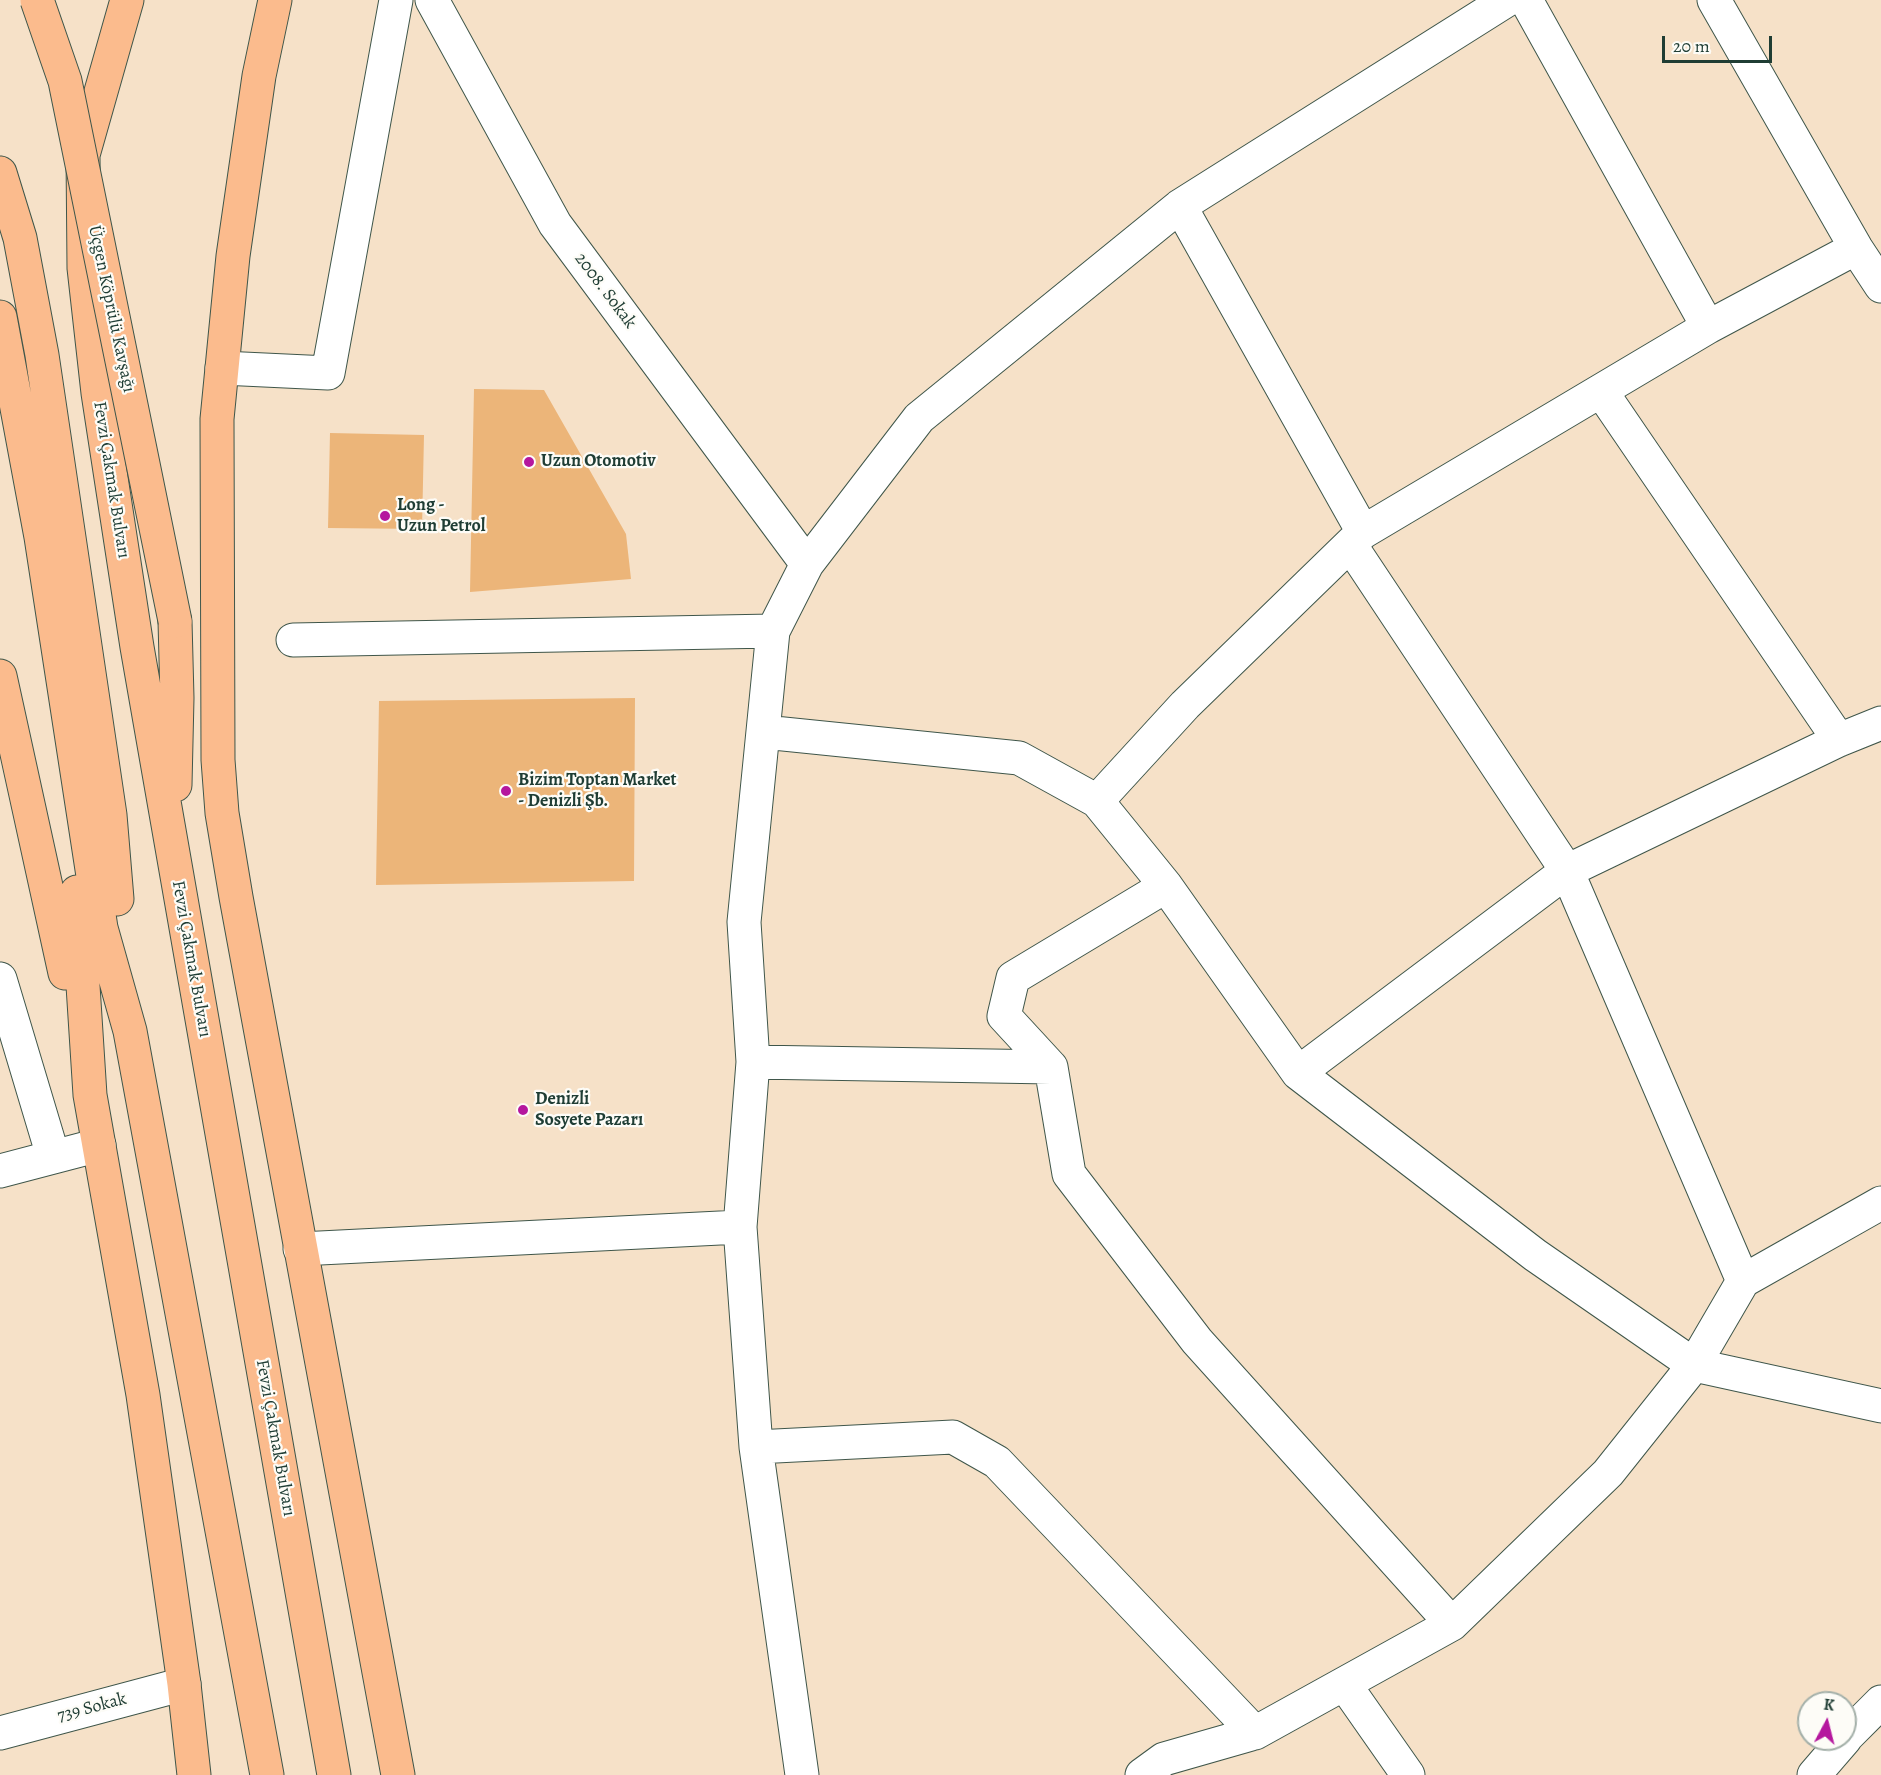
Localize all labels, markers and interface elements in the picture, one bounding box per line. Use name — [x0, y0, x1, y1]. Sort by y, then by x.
scale bar — [1665, 24, 1774, 62]
text: 20 m — [1673, 34, 1710, 58]
street label: Üçgen Köprülü Kavşağı — [83, 223, 139, 395]
street label: 2008. Sokak — [569, 249, 641, 333]
street label: Fevzi Çakmak Bulvarı — [88, 400, 134, 560]
place label: Uzun Otomotiv — [541, 451, 656, 473]
marker: Uzun Otomotiv — [522, 455, 536, 469]
place label: Long - Uzun Petrol — [397, 495, 485, 538]
marker: Long - Uzun Petrol — [378, 509, 392, 523]
place label: Bizim Toptan Market - Denizli Şb. — [518, 770, 677, 812]
marker: Bizim Toptan Market - Denizli Şb. — [499, 784, 513, 798]
street label: Fevzi Çakmak Bulvarı — [167, 879, 215, 1039]
place label: Denizli Sosyete Pazarı — [535, 1089, 643, 1132]
marker: Denizli Sosyete Pazarı — [516, 1103, 530, 1117]
street label: Fevzi Çakmak Bulvarı — [251, 1358, 299, 1518]
street label: 739 Sokak — [55, 1688, 129, 1728]
north arrow — [1797, 1691, 1857, 1751]
text: K — [1822, 1694, 1836, 1717]

